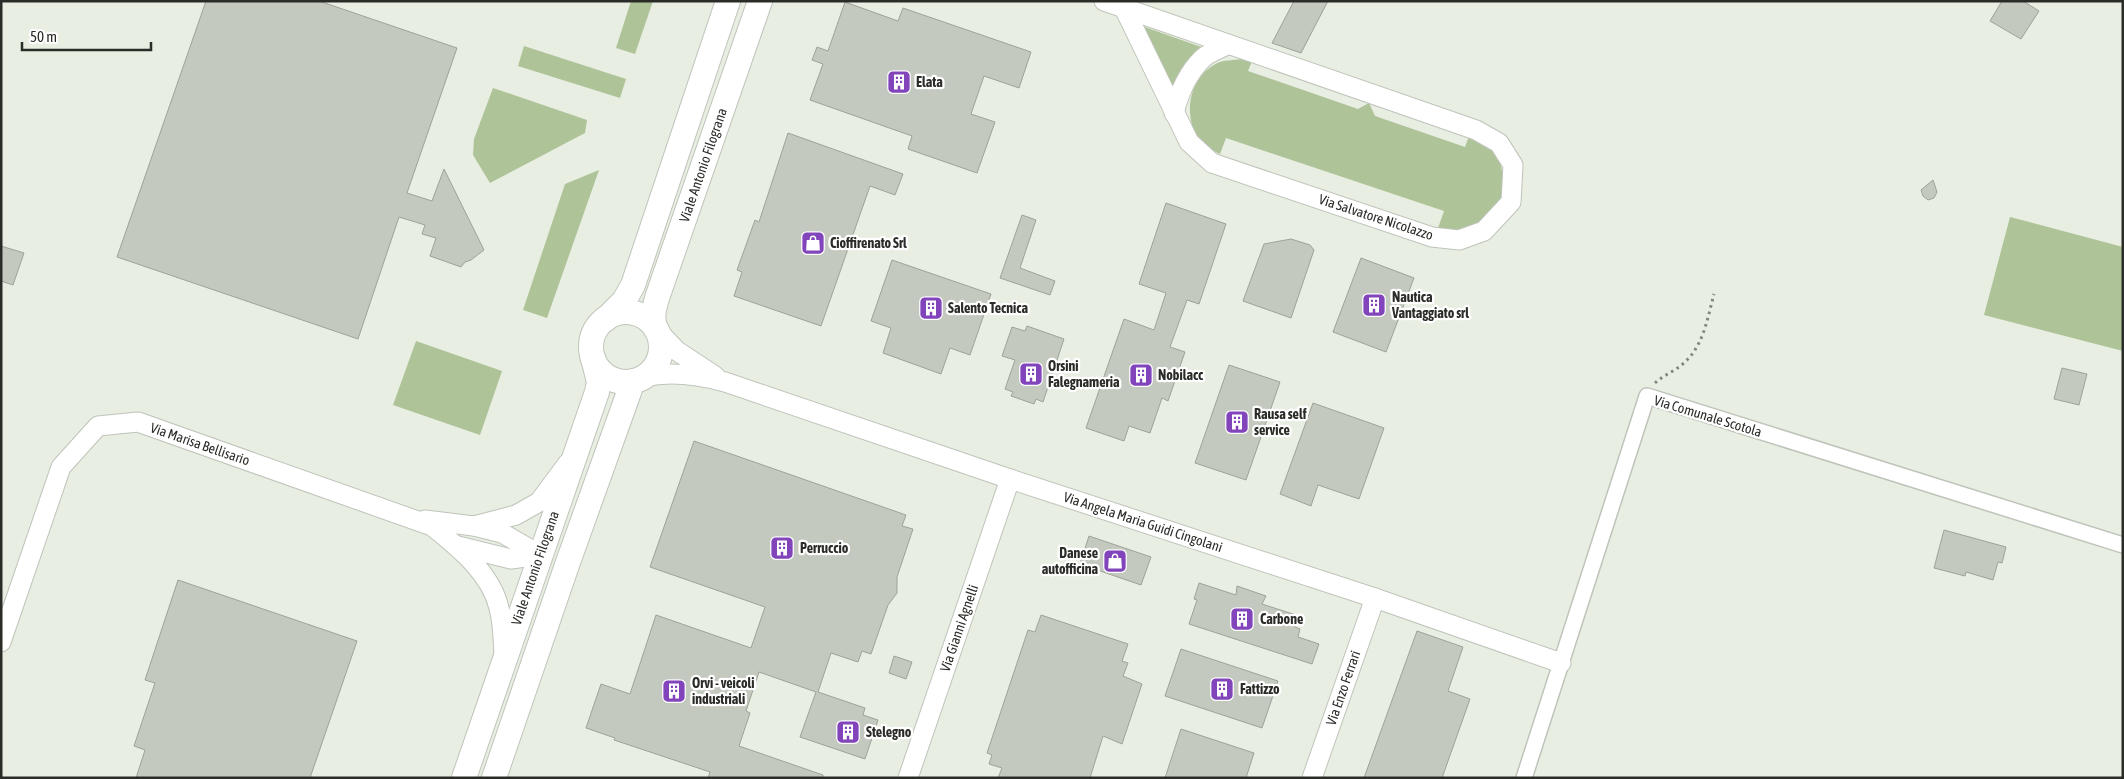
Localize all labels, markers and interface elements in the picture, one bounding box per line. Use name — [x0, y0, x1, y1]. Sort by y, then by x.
scale bar — [22, 20, 151, 52]
text: 50 m — [30, 28, 57, 45]
building icon: Elata — [886, 69, 912, 95]
place label: Elata — [916, 74, 943, 90]
street label: Viale Antonio Filograna — [676, 106, 730, 224]
street label: Via Salvatore Nicolazzo — [1317, 191, 1435, 243]
shop icon: Cioffirenato Srl — [800, 230, 826, 256]
place label: Cioffirenato Srl — [830, 235, 907, 251]
place label: Nautica Vantaggiato srl — [1391, 289, 1469, 321]
building icon: Nautica Vantaggiato srl — [1361, 292, 1387, 318]
building icon: Salento Tecnica — [918, 295, 944, 321]
place label: Salento Tecnica — [948, 300, 1028, 316]
place label: Orsini Falegnameria — [1048, 358, 1120, 390]
building icon: Orsini Falegnameria — [1018, 361, 1044, 387]
building icon: Nobilacc — [1128, 362, 1154, 388]
place label: Nobilacc — [1158, 367, 1204, 383]
street label: Via Comunale Scotola — [1652, 392, 1764, 440]
place label: Rausa self service — [1254, 406, 1307, 438]
building icon: Rausa self service — [1224, 409, 1250, 435]
street label: Via Marisa Bellisario — [148, 419, 252, 469]
street label: Via Angela Maria Guidi Cingolani — [1062, 489, 1224, 555]
street label: Viale Antonio Filograna — [508, 509, 562, 627]
building icon: Perruccio — [769, 535, 795, 561]
place label: Perruccio — [800, 540, 849, 556]
place label: Danese autofficina — [1042, 545, 1098, 577]
shop icon: Danese autofficina — [1102, 548, 1128, 574]
street label: Via Gianni Agnelli — [937, 582, 981, 674]
building icon: Carbone — [1229, 606, 1255, 632]
place label: Carbone — [1260, 611, 1303, 627]
street label: Via Enzo Ferrari — [1323, 648, 1363, 728]
place label: Orvi - veicoli industriali — [692, 675, 755, 707]
building icon: Fattizzo — [1209, 676, 1235, 702]
building icon: Orvi - veicoli industriali — [661, 678, 687, 704]
place label: Fattizzo — [1240, 681, 1280, 697]
building icon: Stelegno — [835, 719, 861, 745]
place label: Stelegno — [866, 724, 912, 740]

